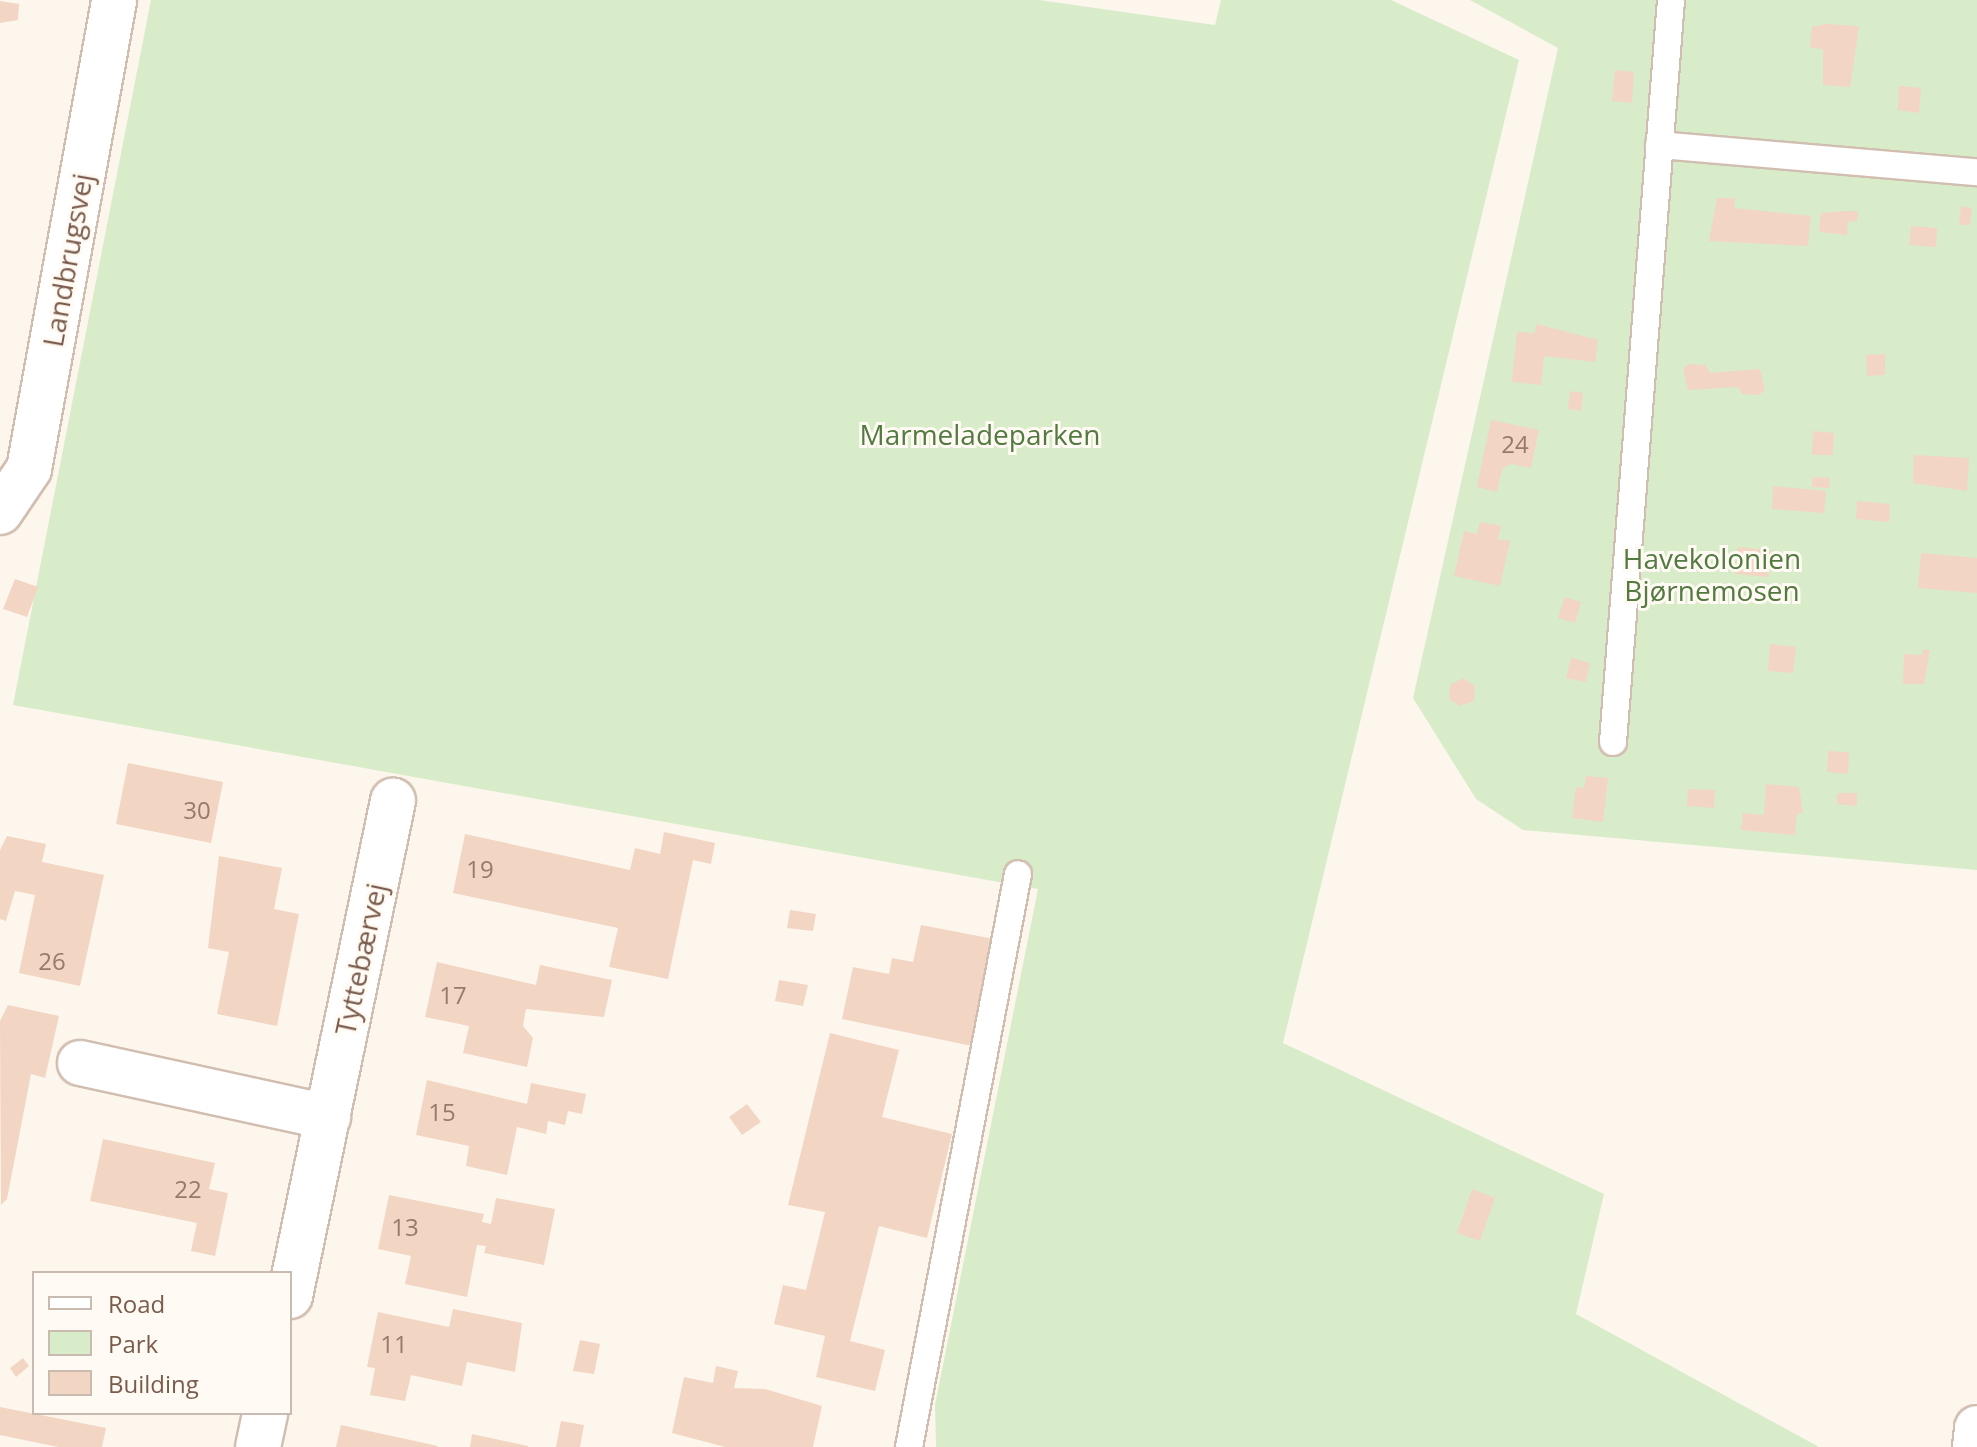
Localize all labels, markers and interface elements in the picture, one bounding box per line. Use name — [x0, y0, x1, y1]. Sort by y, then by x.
street label: Landbrugsvej — [35, 171, 99, 349]
park label: Marmeladeparken — [859, 417, 1101, 451]
house number: 24 — [1501, 430, 1529, 458]
park label: Havekolonien Bjørnemosen — [1623, 541, 1801, 607]
house number: 30 — [183, 796, 211, 824]
house number: 19 — [466, 855, 494, 883]
street label: Tyttebærvej — [327, 880, 393, 1038]
house number: 26 — [38, 947, 66, 975]
house number: 17 — [439, 981, 467, 1009]
house number: 15 — [428, 1098, 456, 1126]
house number: 22 — [174, 1175, 202, 1203]
house number: 13 — [391, 1213, 419, 1241]
legend — [32, 1271, 292, 1415]
text: Road — [108, 1287, 165, 1320]
text: Park — [108, 1327, 158, 1360]
house number: 11 — [380, 1330, 408, 1358]
text: Building — [108, 1367, 199, 1400]

